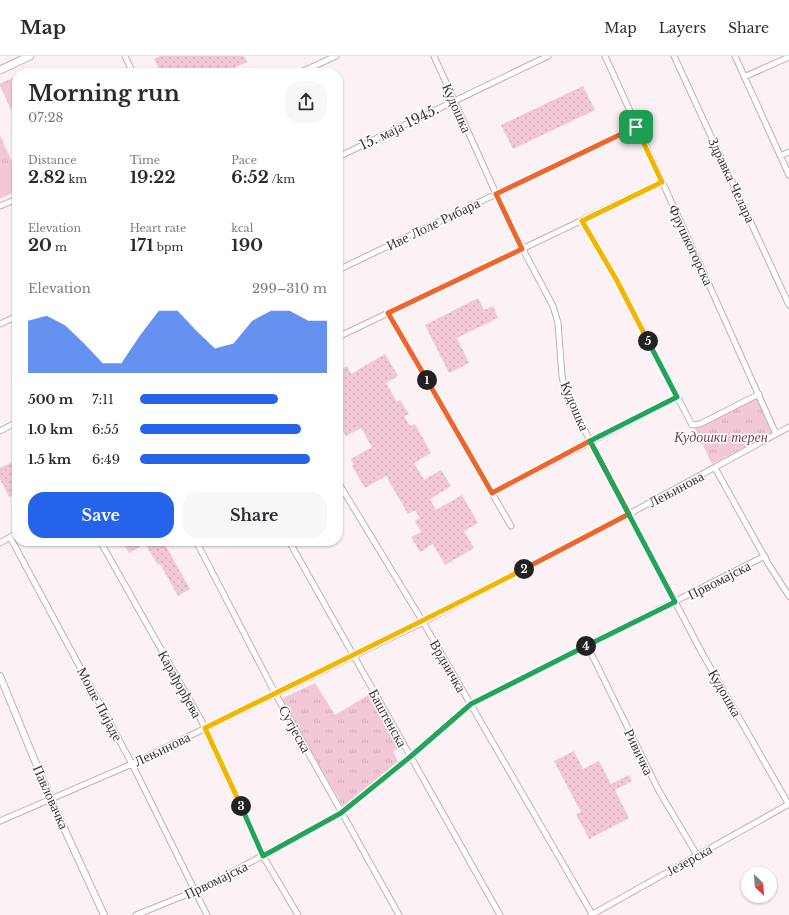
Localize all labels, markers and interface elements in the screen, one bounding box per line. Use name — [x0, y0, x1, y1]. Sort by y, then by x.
text: Map — [20, 16, 66, 39]
text: Map — [604, 19, 637, 37]
text: Layers — [659, 19, 706, 37]
text: Share — [728, 19, 769, 37]
text: Morning run — [28, 80, 180, 107]
button: share — [285, 81, 327, 123]
street label: Кудошка — [438, 81, 476, 136]
street label: 15. маја 1945. — [356, 100, 442, 154]
text: 07:28 — [28, 109, 63, 126]
pin — [619, 110, 653, 144]
icon: arrive — [625, 116, 647, 138]
street label: Здравка Челара — [704, 134, 760, 226]
text: Distance — [28, 153, 77, 167]
text: Time — [130, 153, 160, 167]
text: Pace — [231, 153, 257, 167]
text: 2.82 — [28, 167, 65, 188]
text: 19:22 — [130, 167, 176, 188]
text: 6:52 — [231, 167, 269, 188]
text: km — [65, 172, 87, 186]
text: /km — [269, 172, 295, 186]
street label: Иве Лоле Рибара — [383, 193, 483, 254]
street label: Фрушкогорска — [664, 202, 718, 289]
text: Elevation — [28, 221, 81, 235]
text: Heart rate — [130, 221, 186, 235]
text: kcal — [231, 221, 253, 235]
text: 20 — [28, 235, 52, 256]
text: 171 — [130, 235, 154, 256]
text: 190 — [231, 235, 263, 256]
text: m — [52, 240, 67, 254]
text: bpm — [154, 240, 183, 254]
text: Elevation — [28, 280, 91, 297]
text: 299–310 m — [252, 280, 327, 297]
pin: 5 — [638, 331, 658, 351]
text: 5 — [645, 334, 651, 348]
pin: 1 — [417, 370, 437, 390]
text: 1 — [425, 373, 429, 387]
street label: Кудошка — [557, 378, 594, 434]
text: 500 m — [28, 391, 73, 408]
text: 7:11 — [92, 391, 114, 408]
text: 1.0 km — [28, 421, 73, 438]
text: 6:55 — [92, 421, 119, 438]
park label: Кудошки терен — [673, 428, 768, 446]
text: 1.5 km — [28, 451, 71, 468]
text: 6:49 — [92, 451, 120, 468]
street label: Лењинова — [645, 467, 708, 511]
button: Save — [28, 492, 174, 538]
button: Share — [182, 492, 327, 538]
street label: Првомајска — [685, 556, 754, 604]
pin: 2 — [514, 559, 534, 579]
text: 2 — [520, 562, 528, 576]
street label: Врдничка — [426, 636, 471, 696]
pin: 4 — [576, 636, 596, 656]
text: 4 — [582, 639, 590, 653]
street label: Карађорђева — [154, 647, 206, 722]
street label: Моше Пијаде — [73, 664, 127, 744]
street label: Кудошка — [704, 666, 746, 721]
street label: Баштенска — [365, 686, 412, 751]
street label: Сутјеска — [275, 702, 316, 757]
street label: Ривичка — [620, 726, 658, 779]
street label: Лењинова — [131, 727, 194, 770]
street label: Павловачка — [29, 762, 74, 833]
pin: 3 — [231, 796, 251, 816]
text: 3 — [237, 799, 245, 813]
street label: Језерска — [663, 840, 716, 880]
street label: Првомајска — [181, 857, 251, 903]
north arrow — [741, 867, 777, 903]
map controls — [741, 867, 777, 903]

